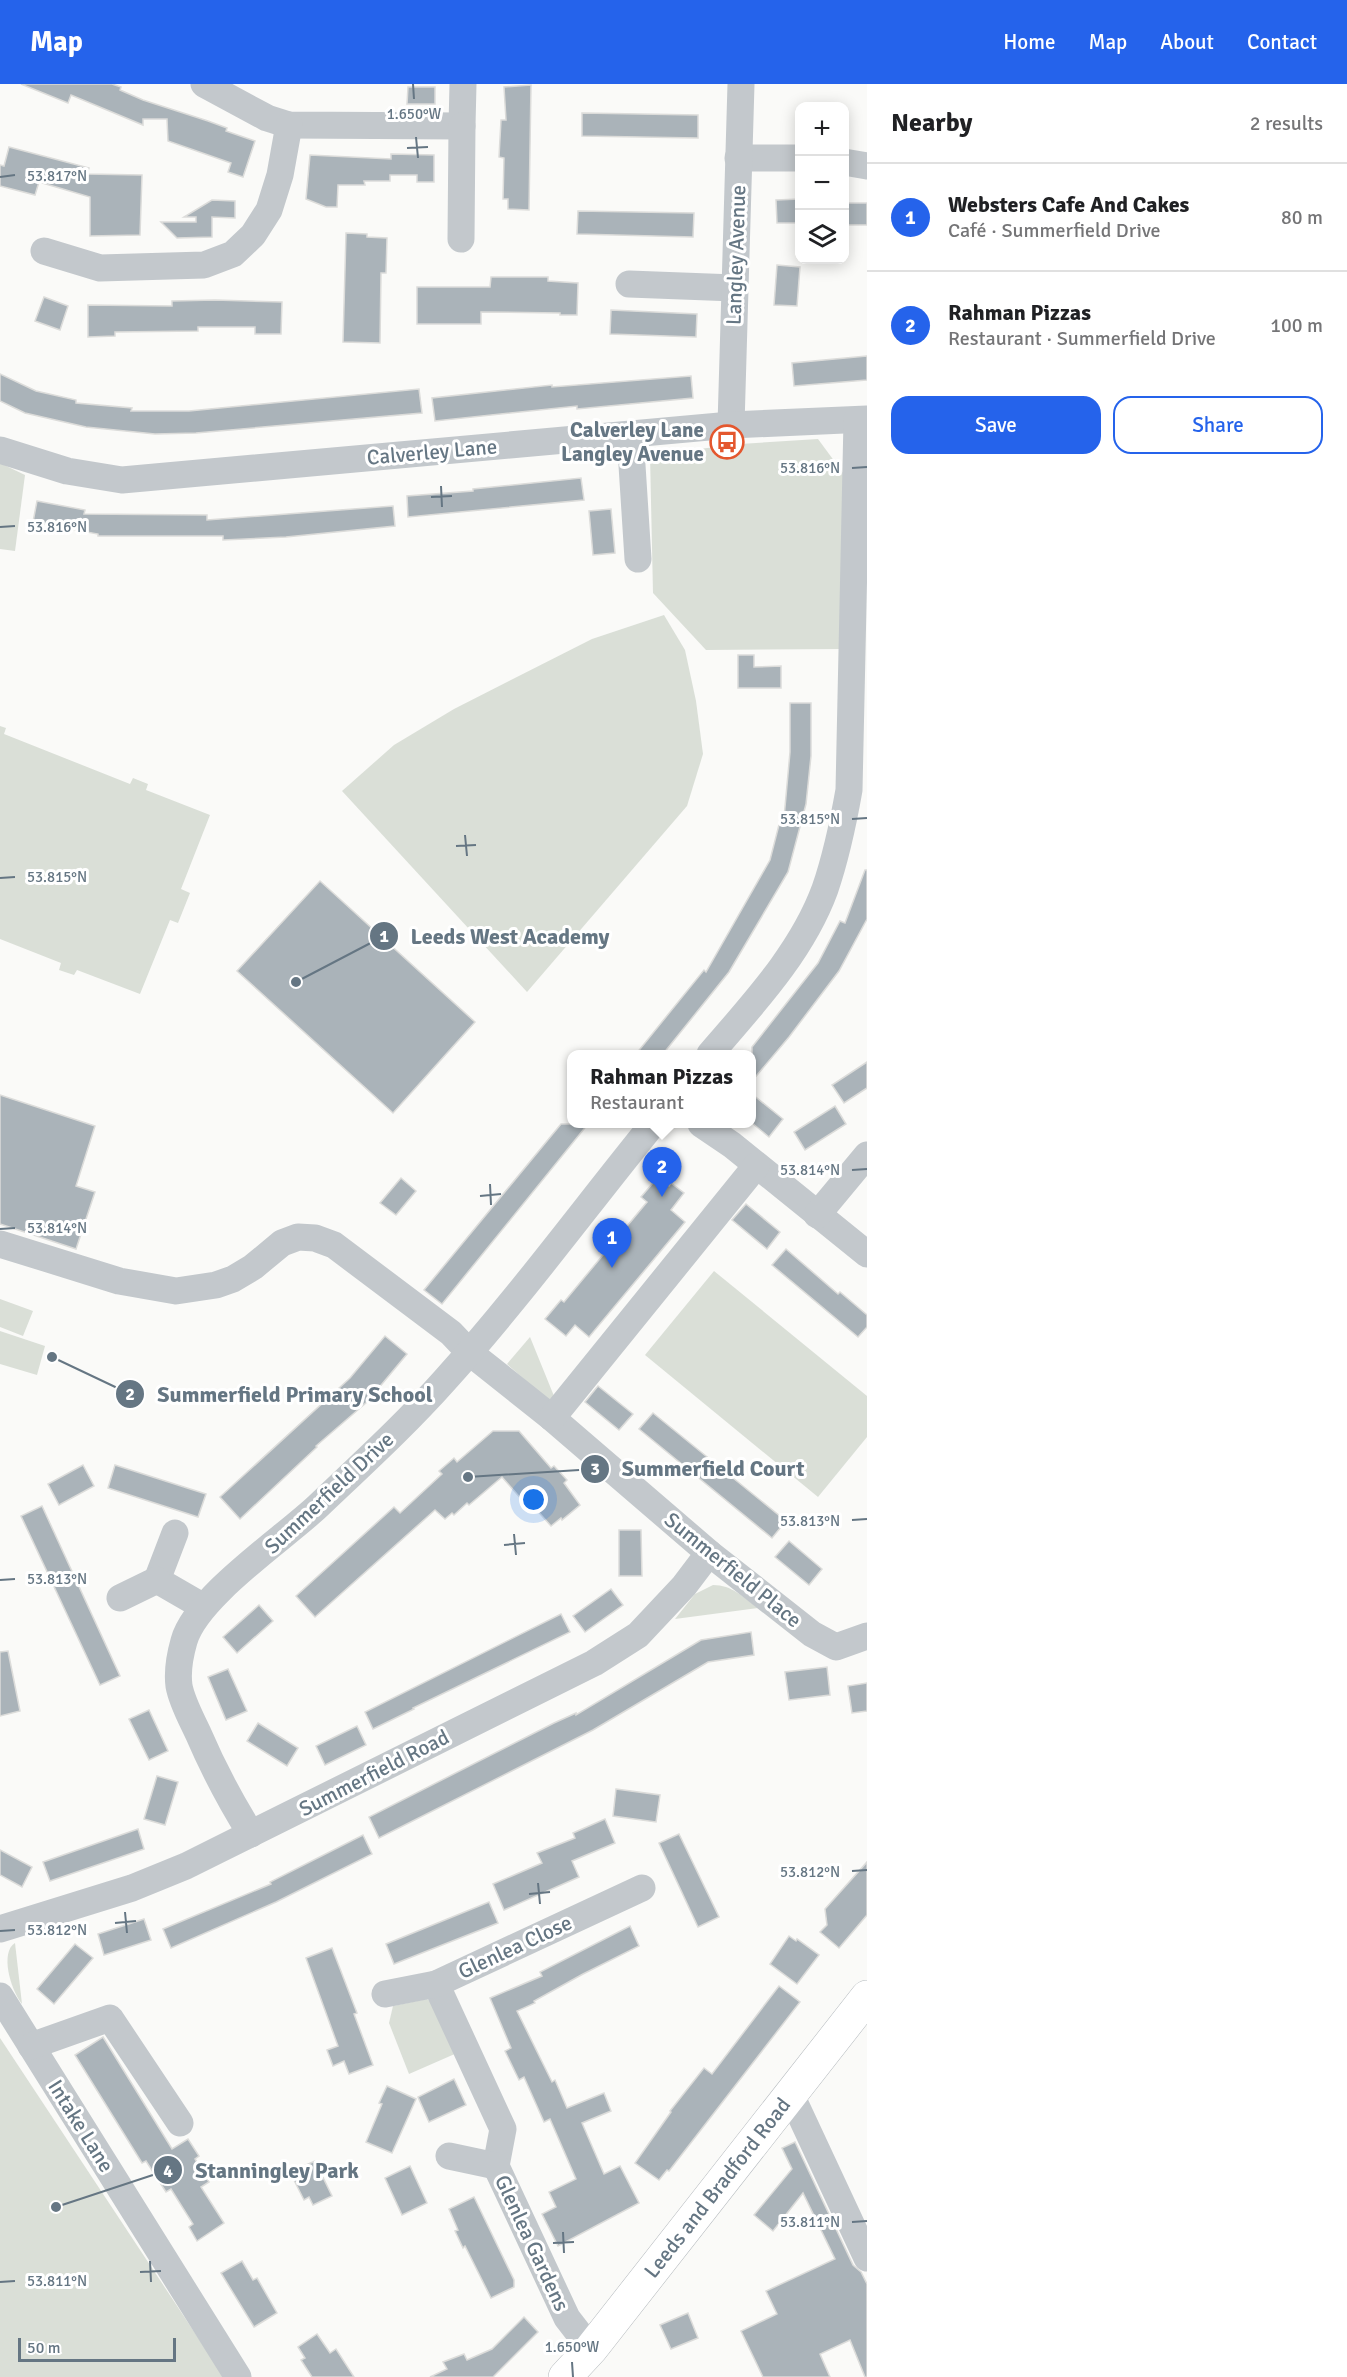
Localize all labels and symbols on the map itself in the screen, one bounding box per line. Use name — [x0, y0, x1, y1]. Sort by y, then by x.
text: 1.650°W — [387, 105, 442, 123]
text: 53.817°N — [27, 167, 87, 185]
street label: Langley Avenue — [721, 184, 751, 326]
place label: Calverley Lane Langley Avenue — [561, 417, 704, 467]
bus stop icon: Calverley Lane Langley Avenue — [709, 424, 745, 460]
street label: Calverley Lane — [366, 433, 498, 471]
text: 53.816°N — [780, 459, 840, 477]
text: 53.816°N — [27, 518, 87, 536]
text: 53.815°N — [780, 810, 840, 828]
text: 53.815°N — [27, 868, 87, 886]
callout: Leeds West Academy — [369, 916, 622, 956]
text: Leeds West Academy — [410, 923, 610, 950]
text: 1 — [379, 925, 389, 947]
pin: 2 — [642, 1148, 682, 1197]
text: 53.814°N — [780, 1161, 840, 1179]
pin: 1 — [592, 1218, 632, 1268]
text: 53.814°N — [27, 1219, 87, 1237]
callout: Summerfield Primary School — [115, 1374, 445, 1414]
text: Summerfield Primary School — [157, 1381, 433, 1408]
text: 2 — [125, 1383, 135, 1405]
street label: Summerfield Drive — [259, 1427, 399, 1559]
callout: Summerfield Court — [580, 1449, 816, 1489]
text: Summerfield Court — [622, 1455, 804, 1482]
text: 3 — [590, 1458, 600, 1480]
your location — [519, 1485, 548, 1514]
street label: Summerfield Place — [659, 1507, 807, 1633]
text: 53.813°N — [780, 1512, 840, 1530]
text: 53.813°N — [27, 1570, 87, 1588]
street label: Summerfield Road — [295, 1724, 453, 1822]
text: 53.812°N — [780, 1863, 840, 1881]
street label: Glenlea Close — [454, 1909, 576, 1985]
text: 53.812°N — [27, 1921, 87, 1939]
street label: Intake Lane — [42, 2075, 120, 2177]
street label: Leeds and Bradford Road — [639, 2092, 796, 2283]
callout: Stanningley Park — [153, 2150, 370, 2190]
text: Stanningley Park — [195, 2157, 359, 2184]
text: 4 — [163, 2160, 173, 2182]
street label: Glenlea Gardens — [489, 2171, 575, 2315]
text: 53.811°N — [780, 2213, 840, 2231]
text: 53.811°N — [27, 2272, 87, 2290]
scale bar — [18, 2335, 176, 2362]
text: 1.650°W — [545, 2338, 600, 2356]

